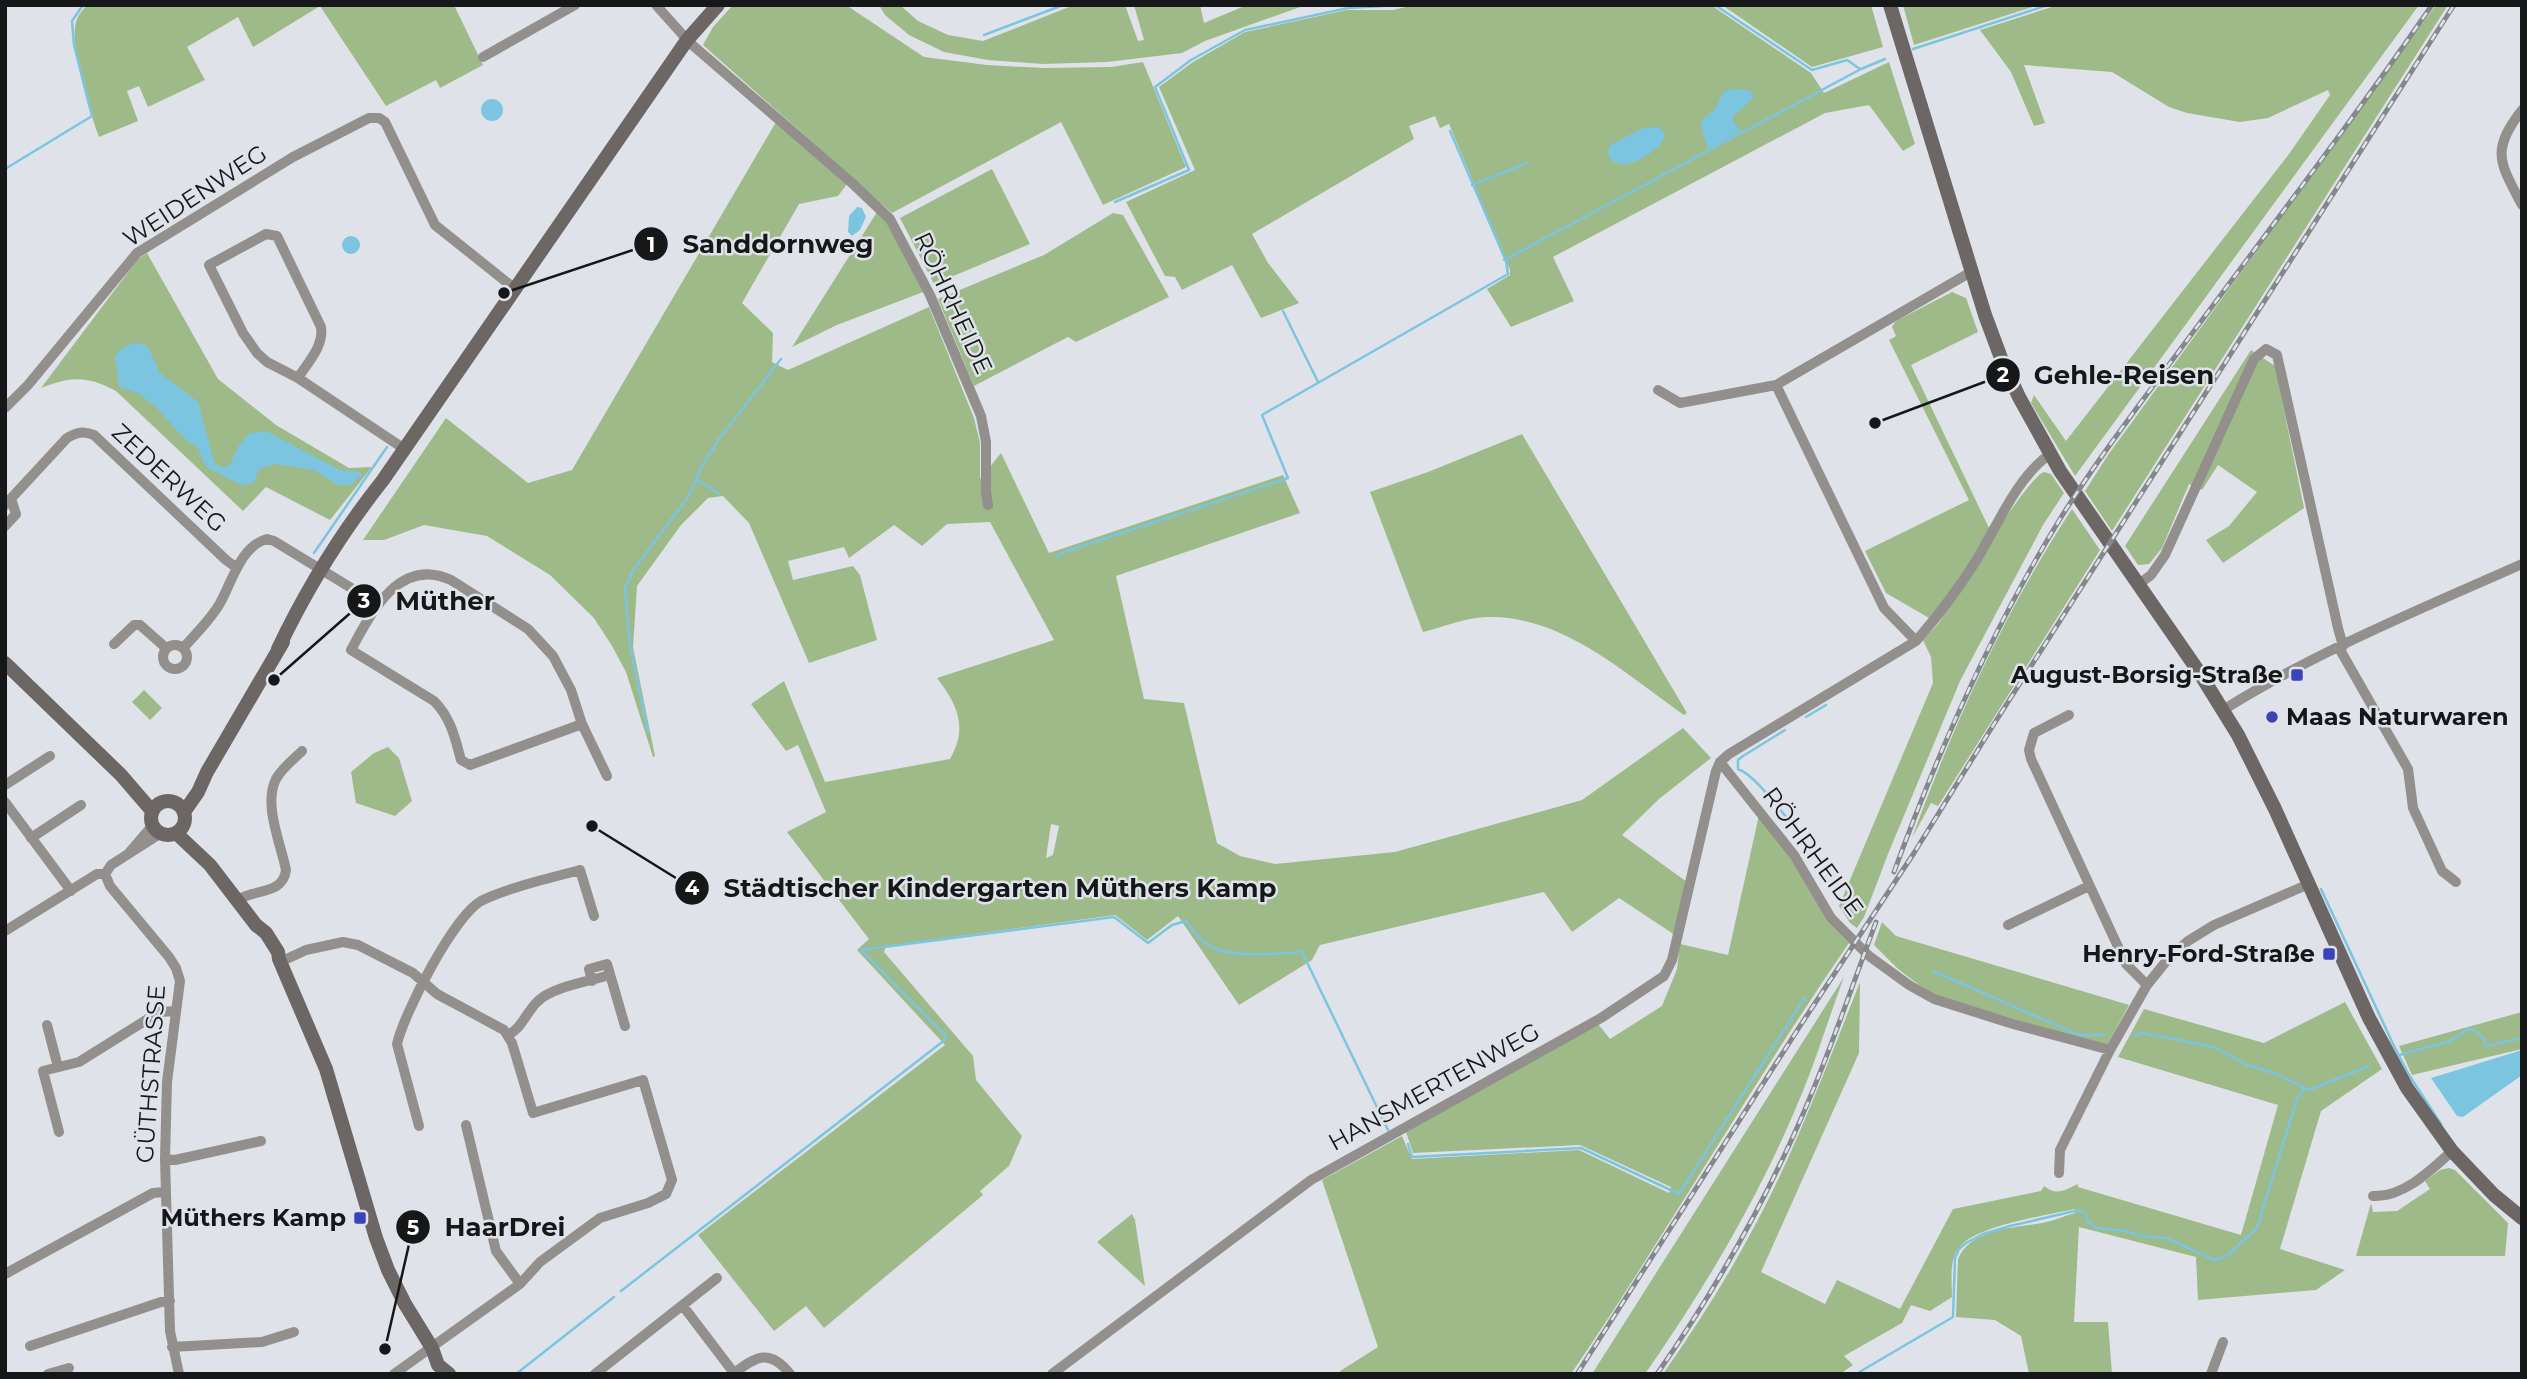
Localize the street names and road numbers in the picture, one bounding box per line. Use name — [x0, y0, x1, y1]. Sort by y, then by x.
street label: WEIDENWEG — [117, 138, 272, 253]
street label: RÖHRHEIDE — [908, 227, 999, 378]
street label: ZEDERWEG — [106, 417, 233, 538]
street label: RÖHRHEIDE — [1757, 781, 1870, 922]
street label: GÜTHSTRASSE — [130, 984, 171, 1164]
street label: HANSMERTENWEG — [1323, 1016, 1544, 1157]

